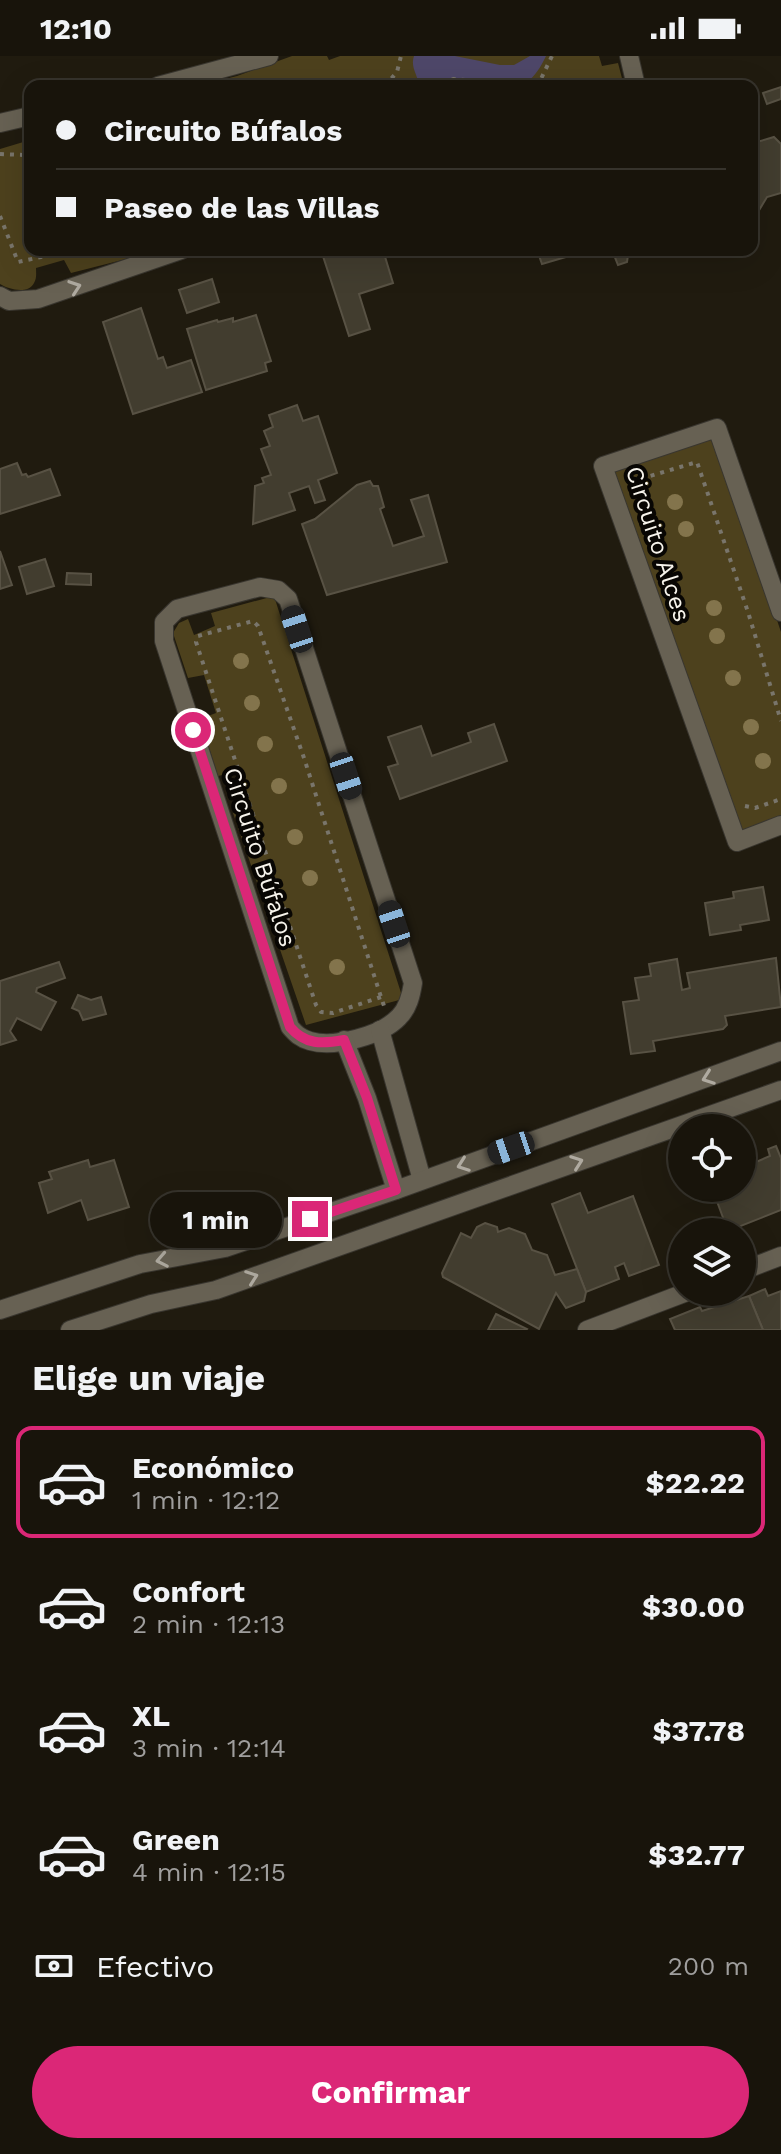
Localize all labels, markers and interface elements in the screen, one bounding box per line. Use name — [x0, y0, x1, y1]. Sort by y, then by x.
text: 12:10 — [40, 11, 112, 46]
text: Circuito Búfalos — [104, 113, 342, 148]
text: Paseo de las Villas — [104, 190, 380, 225]
one-way arrow — [67, 280, 81, 296]
street label: Circuito Alces — [620, 463, 696, 625]
car — [278, 602, 316, 656]
route start — [175, 712, 211, 748]
car — [327, 749, 365, 803]
street label: Circuito Búfalos — [218, 764, 302, 950]
car — [375, 897, 413, 951]
one-way arrow — [701, 1068, 715, 1084]
map controls — [668, 1114, 756, 1306]
button: locate — [668, 1114, 756, 1202]
car — [484, 1129, 538, 1167]
one-way arrow — [456, 1155, 470, 1172]
one-way arrow — [569, 1155, 583, 1172]
callout: 1 min — [150, 1191, 282, 1247]
route end — [292, 1201, 328, 1237]
text: 1 min — [183, 1205, 249, 1235]
button: layers — [668, 1218, 756, 1306]
one-way arrow — [155, 1250, 169, 1267]
one-way arrow — [244, 1270, 258, 1287]
text: Elige un viaje — [32, 1357, 265, 1399]
icon: car — [36, 1446, 108, 1518]
text: Económico — [132, 1450, 294, 1485]
text: $22.22 — [646, 1465, 745, 1500]
text: 1 min · 12:12 — [132, 1485, 280, 1515]
icon: car — [36, 1570, 108, 1642]
text: Confort — [132, 1574, 245, 1609]
text: $30.00 — [642, 1589, 745, 1624]
text: 2 min · 12:13 — [132, 1609, 285, 1639]
icon: car — [36, 1694, 108, 1766]
text: XL — [132, 1698, 170, 1733]
text: $37.78 — [652, 1713, 745, 1748]
text: 3 min · 12:14 — [132, 1733, 286, 1763]
icon: car — [36, 1818, 108, 1890]
text: Green — [132, 1822, 220, 1857]
text: $32.77 — [648, 1837, 745, 1872]
text: 4 min · 12:15 — [132, 1857, 286, 1887]
icon: cash — [32, 1944, 76, 1988]
text: Efectivo — [96, 1949, 214, 1984]
text: 200 m — [668, 1951, 749, 1981]
button: Confirmar — [32, 2046, 749, 2138]

